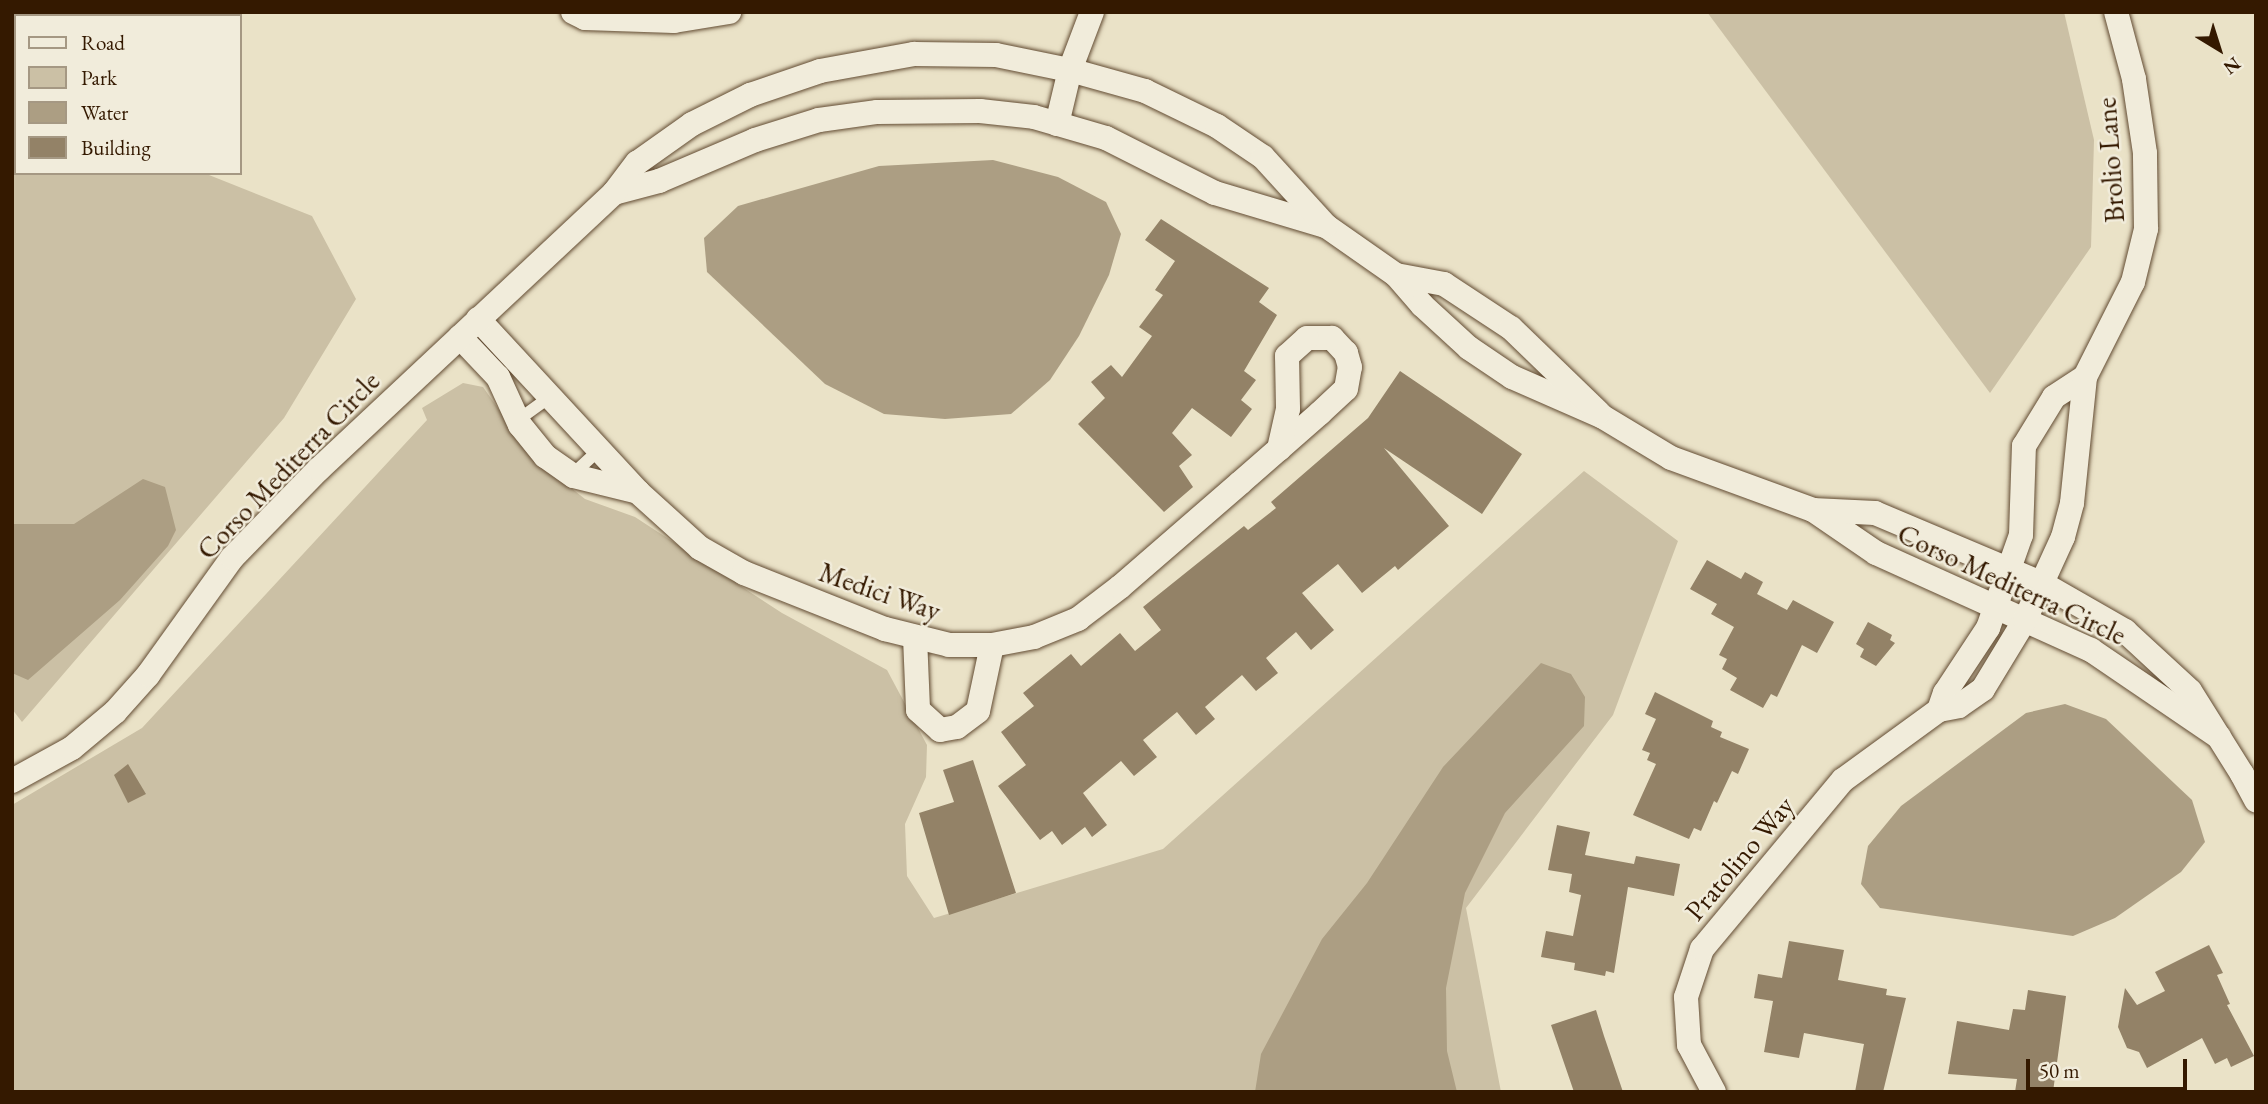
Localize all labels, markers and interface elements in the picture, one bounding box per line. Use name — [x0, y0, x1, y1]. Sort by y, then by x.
legend — [14, 14, 242, 175]
north arrow — [2184, 14, 2254, 84]
text: Road — [81, 29, 125, 56]
text: N — [2218, 51, 2246, 81]
text: Park — [81, 64, 117, 91]
street label: Brolio Lane — [2089, 96, 2131, 224]
text: Water — [81, 99, 128, 126]
text: Building — [81, 134, 151, 161]
street label: Corso Mediterra Circle — [190, 364, 386, 566]
street label: Corso Mediterra Circle — [1892, 516, 2132, 652]
street label: Medici Way — [815, 555, 945, 627]
street label: Pratolino Way — [1677, 789, 1801, 927]
scale bar — [2030, 1044, 2191, 1088]
text: 50 m — [2039, 1057, 2080, 1084]

